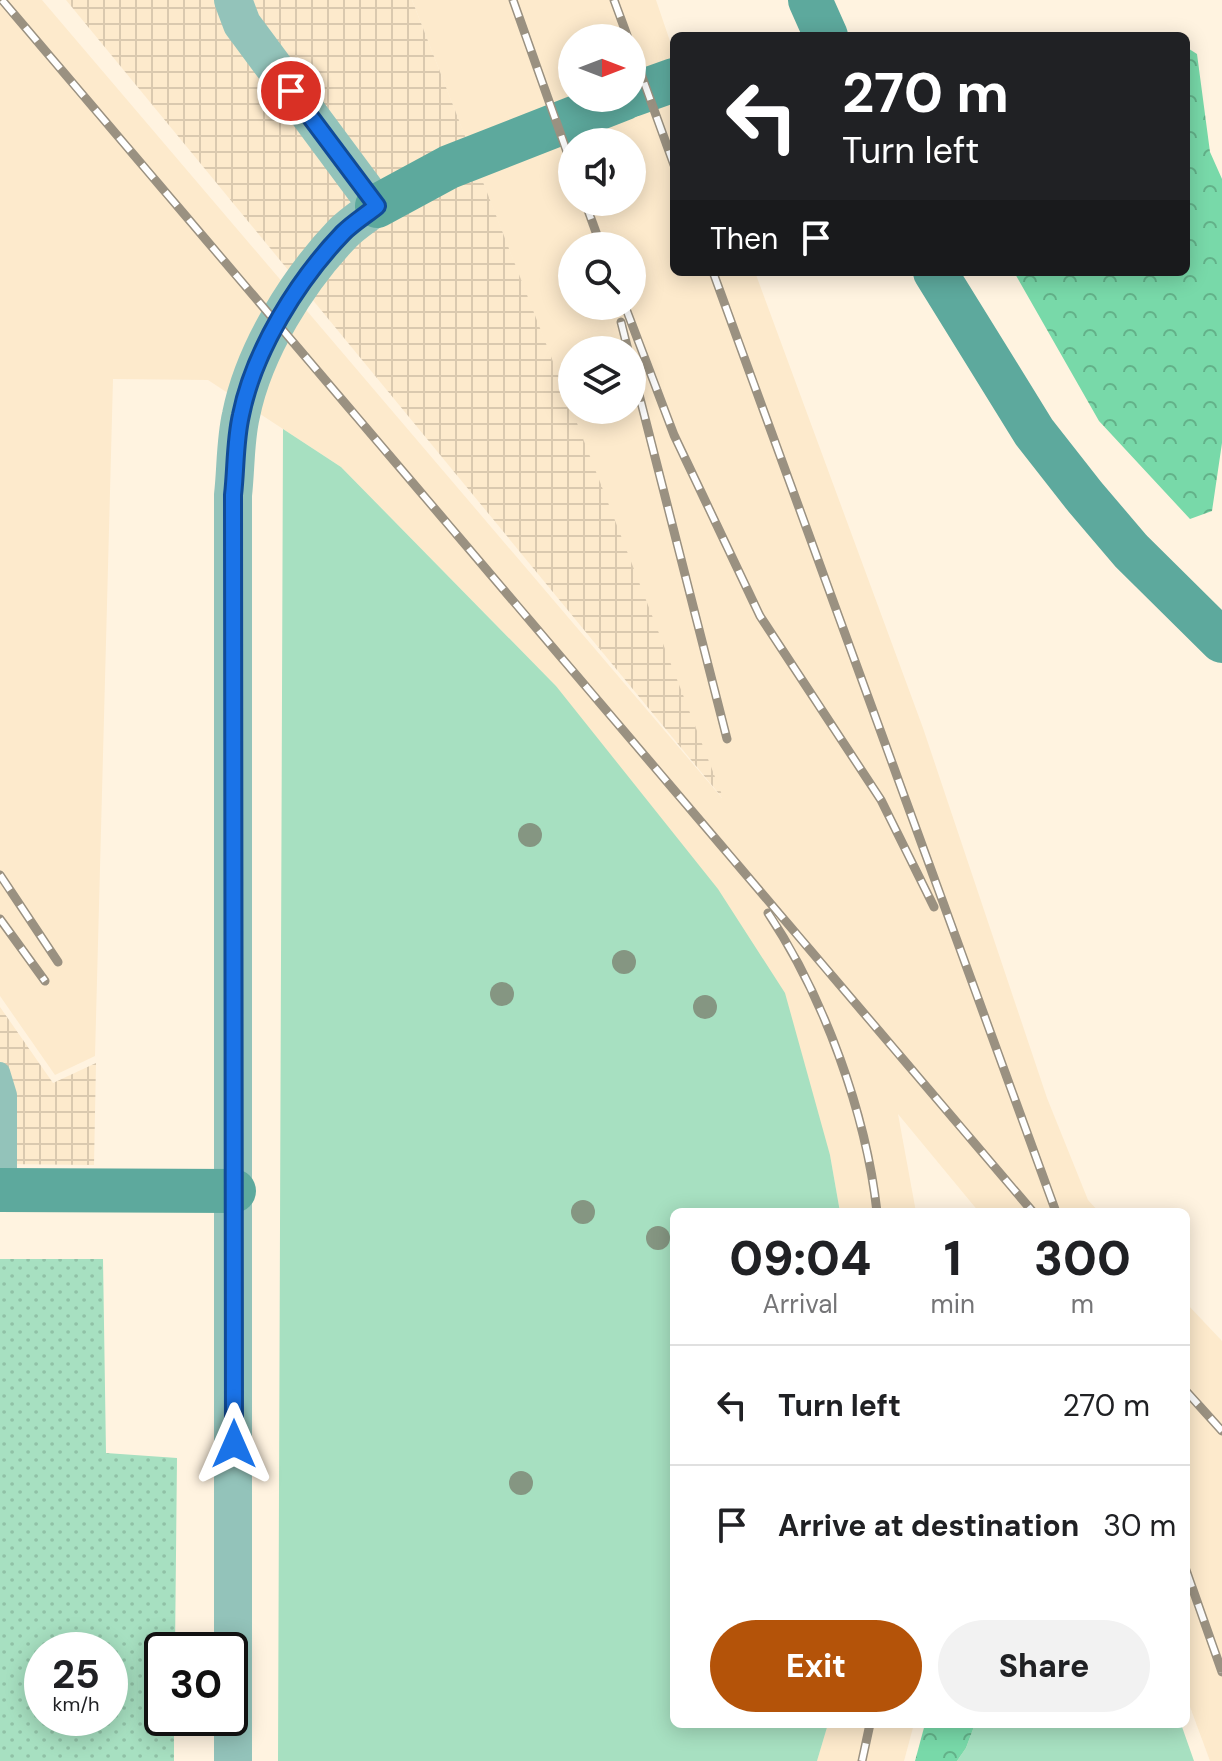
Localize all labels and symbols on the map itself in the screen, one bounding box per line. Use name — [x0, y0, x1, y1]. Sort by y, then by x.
north arrow — [558, 24, 646, 112]
pin — [257, 57, 325, 125]
position arrow — [192, 1402, 276, 1486]
speed limit sign: 30 — [144, 1632, 248, 1736]

